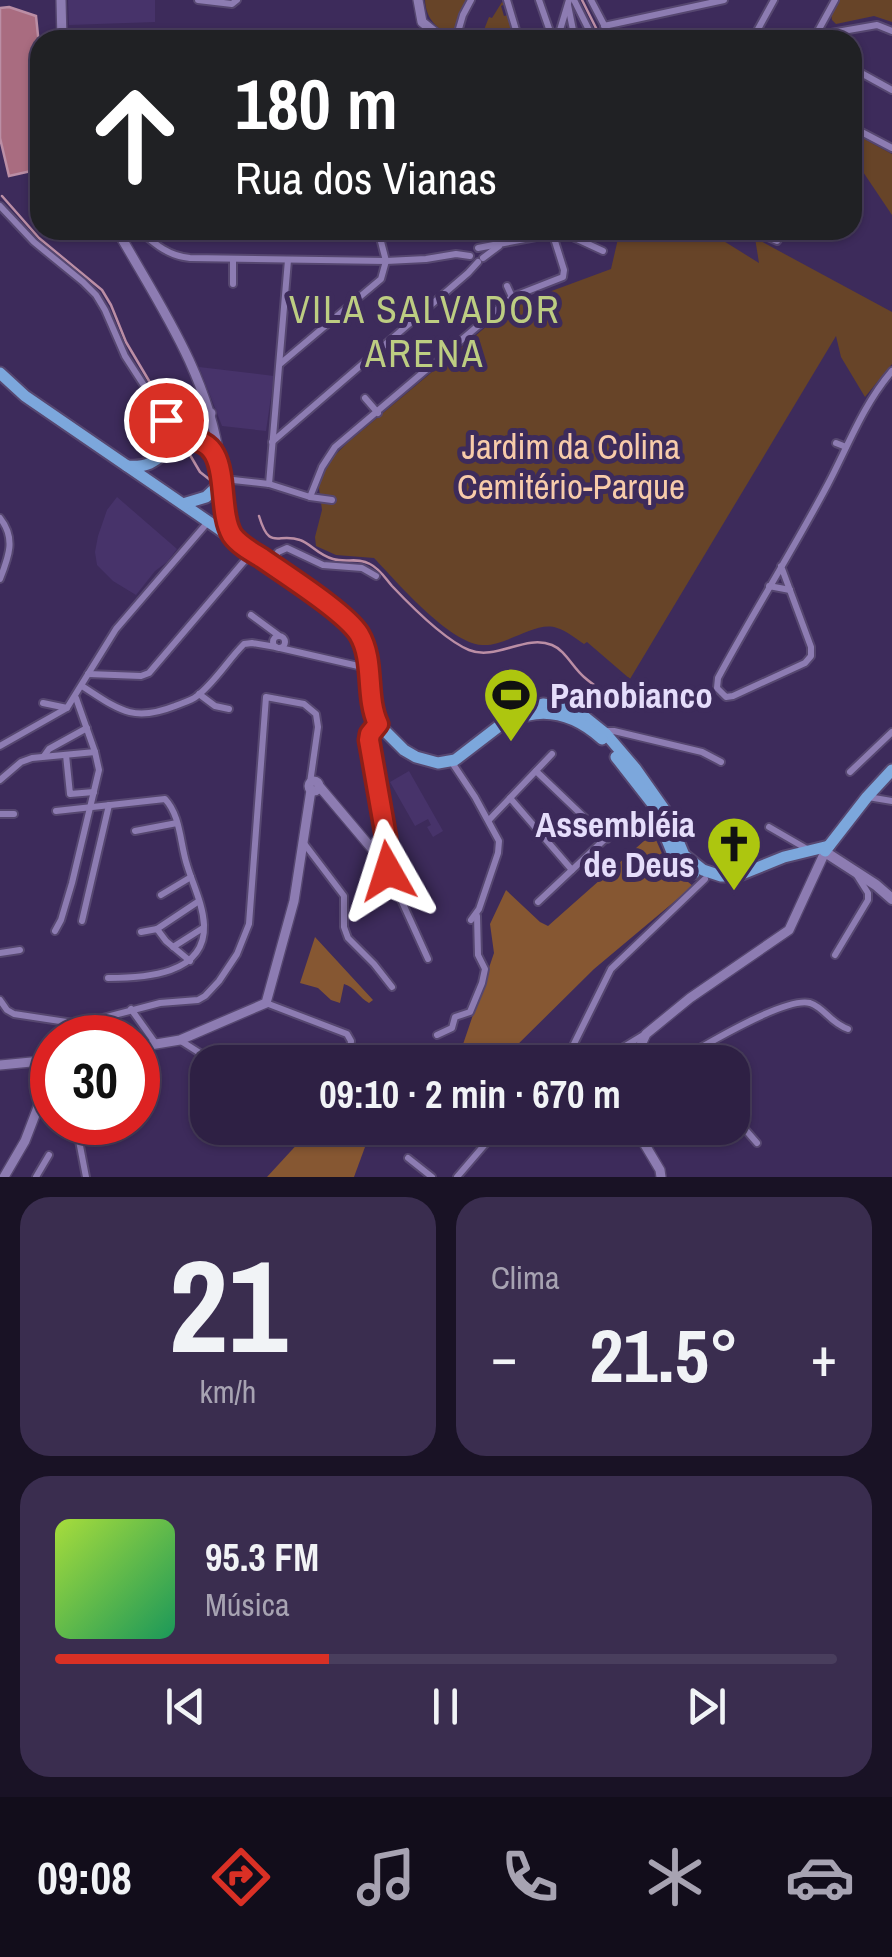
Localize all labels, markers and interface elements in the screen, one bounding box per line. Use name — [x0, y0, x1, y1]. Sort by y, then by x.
text: 180 m — [235, 57, 398, 151]
icon: ahead — [70, 70, 200, 200]
text: Rua dos Vianas — [235, 147, 497, 208]
district label: VILA SALVADOR ARENA — [289, 284, 561, 379]
pin — [124, 378, 209, 463]
icon: arrive — [139, 393, 194, 448]
park label: Jardim da Colina Cemitério-Parque — [457, 423, 685, 510]
sports icon: Panobianco — [481, 665, 541, 744]
place label: Panobianco — [550, 672, 713, 719]
place label: Assembléia de Deus — [535, 801, 695, 888]
church icon: Assembléia de Deus — [704, 814, 764, 893]
position arrow — [336, 819, 440, 923]
speed limit sign: 30 — [30, 1015, 160, 1145]
text: 09:10 · 2 min · 670 m — [319, 1069, 621, 1120]
text: 21 — [169, 1217, 287, 1393]
text: Clima — [491, 1256, 560, 1299]
text: 21.5° — [589, 1304, 739, 1405]
text: − — [491, 1319, 517, 1393]
text: + — [811, 1319, 837, 1393]
text: km/h — [200, 1370, 256, 1413]
text: 95.3 FM — [205, 1532, 319, 1583]
text: Música — [205, 1583, 290, 1626]
icon: previous — [158, 1679, 213, 1734]
icon: pause — [418, 1679, 473, 1734]
icon: next — [679, 1679, 734, 1734]
icon: directions — [206, 1842, 276, 1912]
icon: music — [351, 1842, 421, 1912]
icon: phone — [495, 1842, 565, 1912]
icon: climate — [640, 1842, 710, 1912]
icon: car — [785, 1842, 855, 1912]
text: 09:08 — [37, 1847, 132, 1908]

